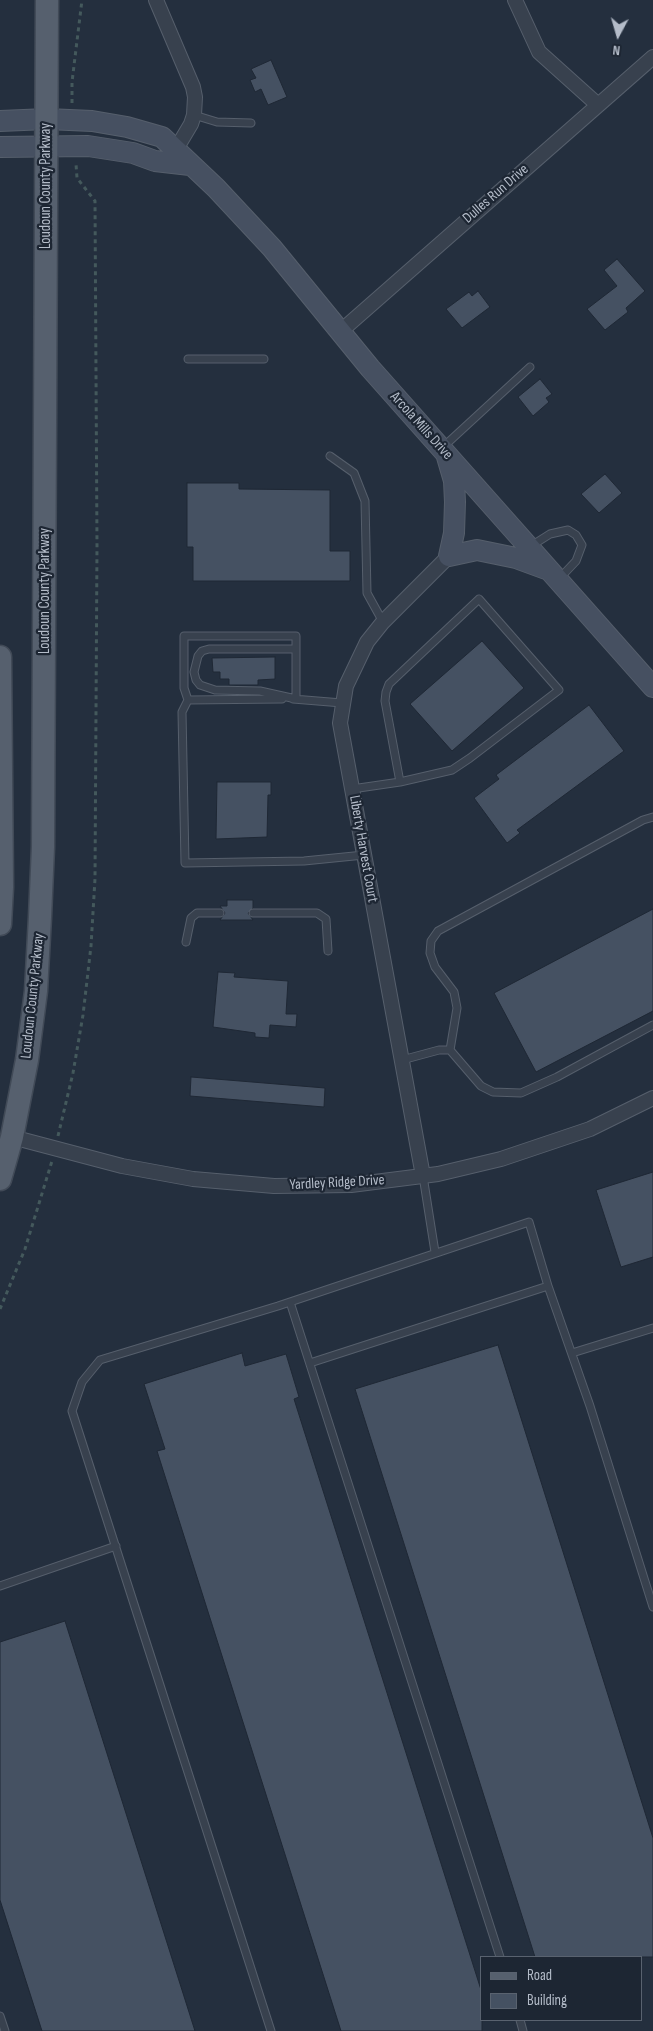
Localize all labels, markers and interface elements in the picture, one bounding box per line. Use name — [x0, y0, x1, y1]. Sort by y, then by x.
north arrow — [593, 10, 643, 60]
text: N — [612, 42, 621, 59]
street label: Loudoun County Parkway — [37, 123, 55, 249]
street label: Dulles Run Drive — [459, 161, 533, 227]
street label: Arcola Mills Drive — [386, 388, 456, 464]
street label: Loudoun County Parkway — [36, 528, 54, 654]
street label: Liberty Harvest Court — [345, 794, 381, 904]
street label: Loudoun County Parkway — [17, 932, 49, 1060]
street label: Yardley Ridge Drive — [289, 1172, 385, 1194]
legend — [480, 1956, 643, 2021]
text: Road — [527, 1966, 552, 1985]
text: Building — [527, 1991, 567, 2010]

